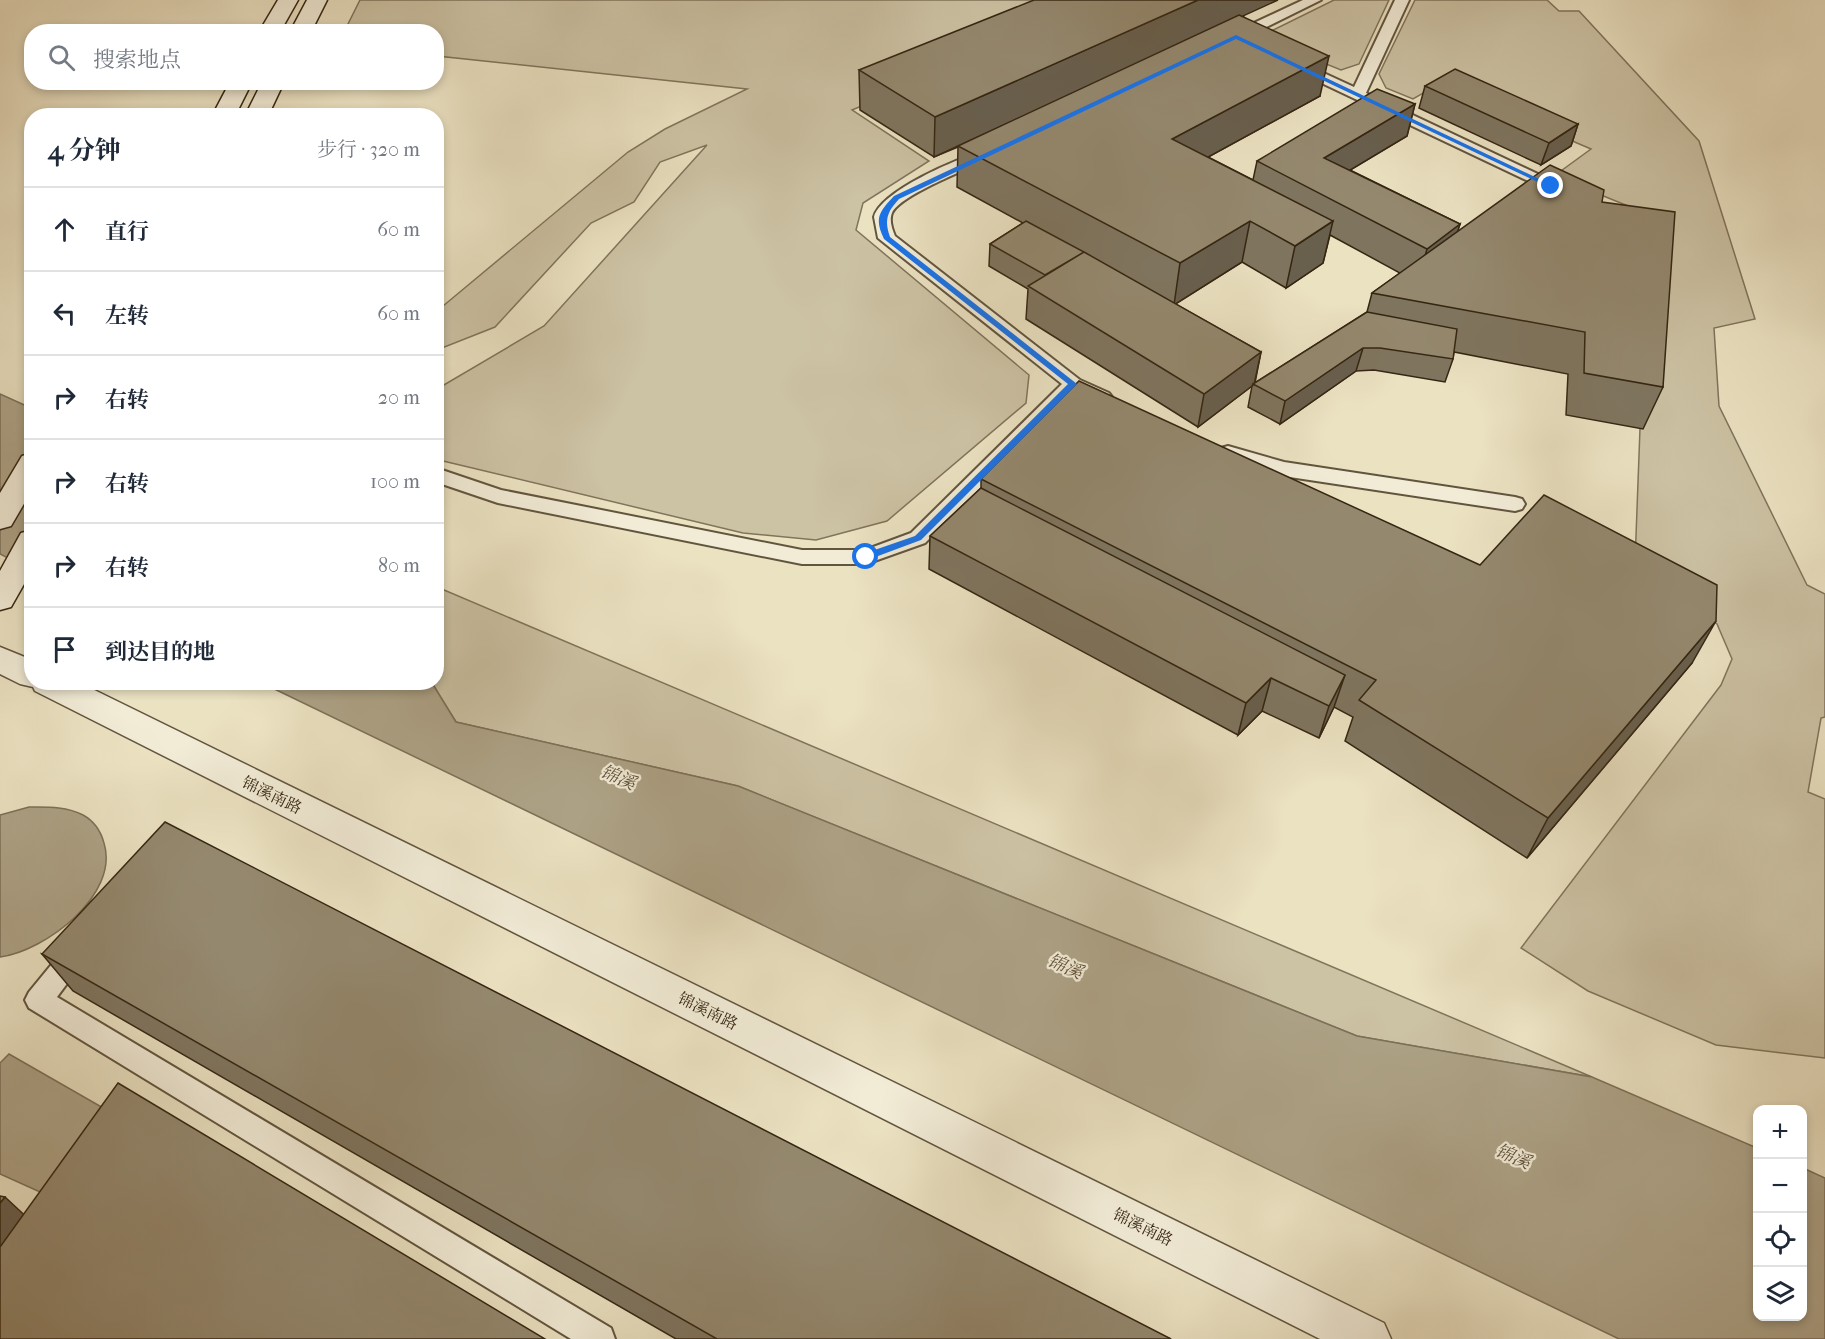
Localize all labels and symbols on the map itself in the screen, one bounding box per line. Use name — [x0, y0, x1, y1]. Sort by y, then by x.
route end — [1537, 172, 1563, 198]
route start — [852, 543, 878, 569]
water label: 锦溪 — [597, 761, 641, 795]
street label: 锦溪南路 — [239, 772, 305, 818]
water label: 锦溪 — [1044, 950, 1088, 984]
street label: 锦溪南路 — [675, 988, 741, 1034]
water label: 锦溪 — [1492, 1140, 1536, 1174]
street label: 锦溪南路 — [1110, 1204, 1176, 1250]

